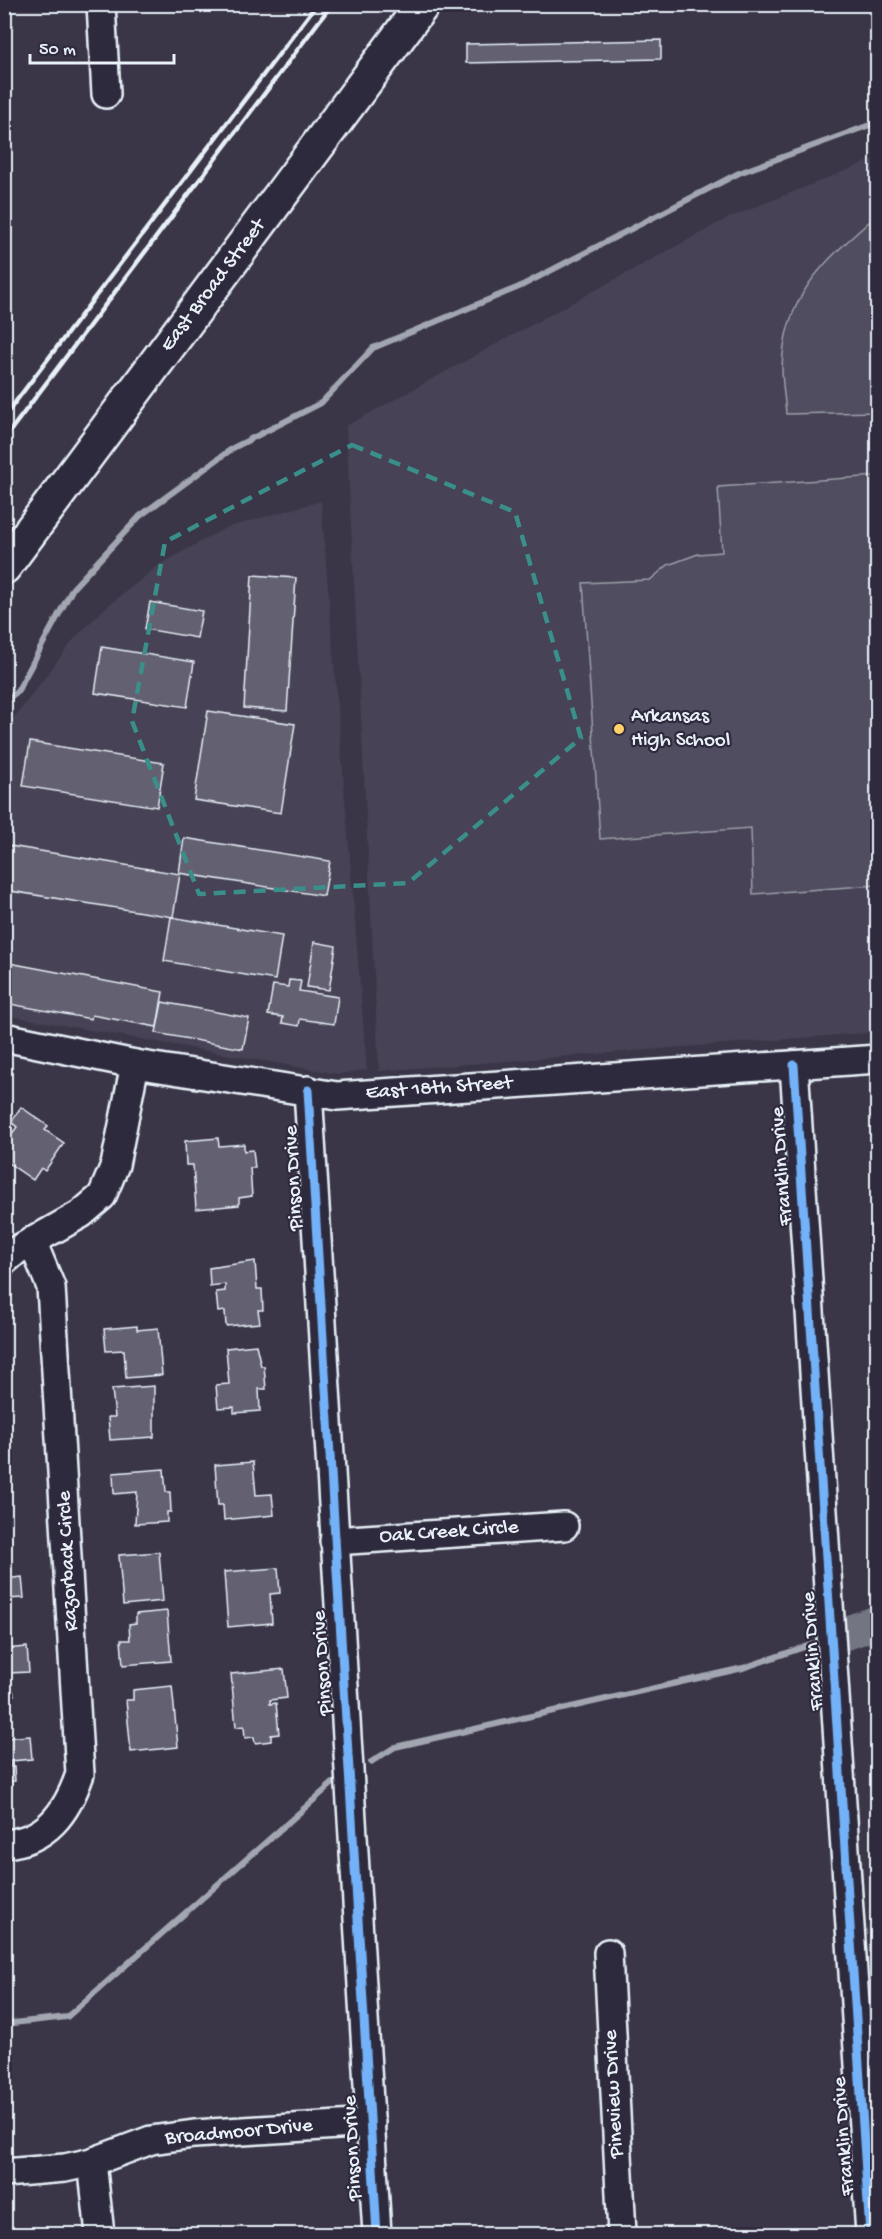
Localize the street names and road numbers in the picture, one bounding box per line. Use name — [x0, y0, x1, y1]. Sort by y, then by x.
street label: East Broad Street — [156, 213, 274, 357]
street label: East 18th Street — [365, 1071, 516, 1107]
street label: Franklin Drive — [766, 1105, 800, 1227]
street label: Pinson Drive — [280, 1124, 310, 1232]
street label: Razorback Circle — [53, 1489, 85, 1632]
street label: Oak Creek Circle — [379, 1516, 521, 1550]
street label: Franklin Drive — [797, 1590, 831, 1712]
street label: Pinson Drive — [308, 1608, 340, 1717]
street label: Pineview Drive — [599, 2028, 631, 2160]
street label: Franklin Drive — [828, 2075, 862, 2197]
street label: Pinson Drive — [339, 2094, 369, 2202]
street label: Broadmoor Drive — [163, 2114, 315, 2152]

